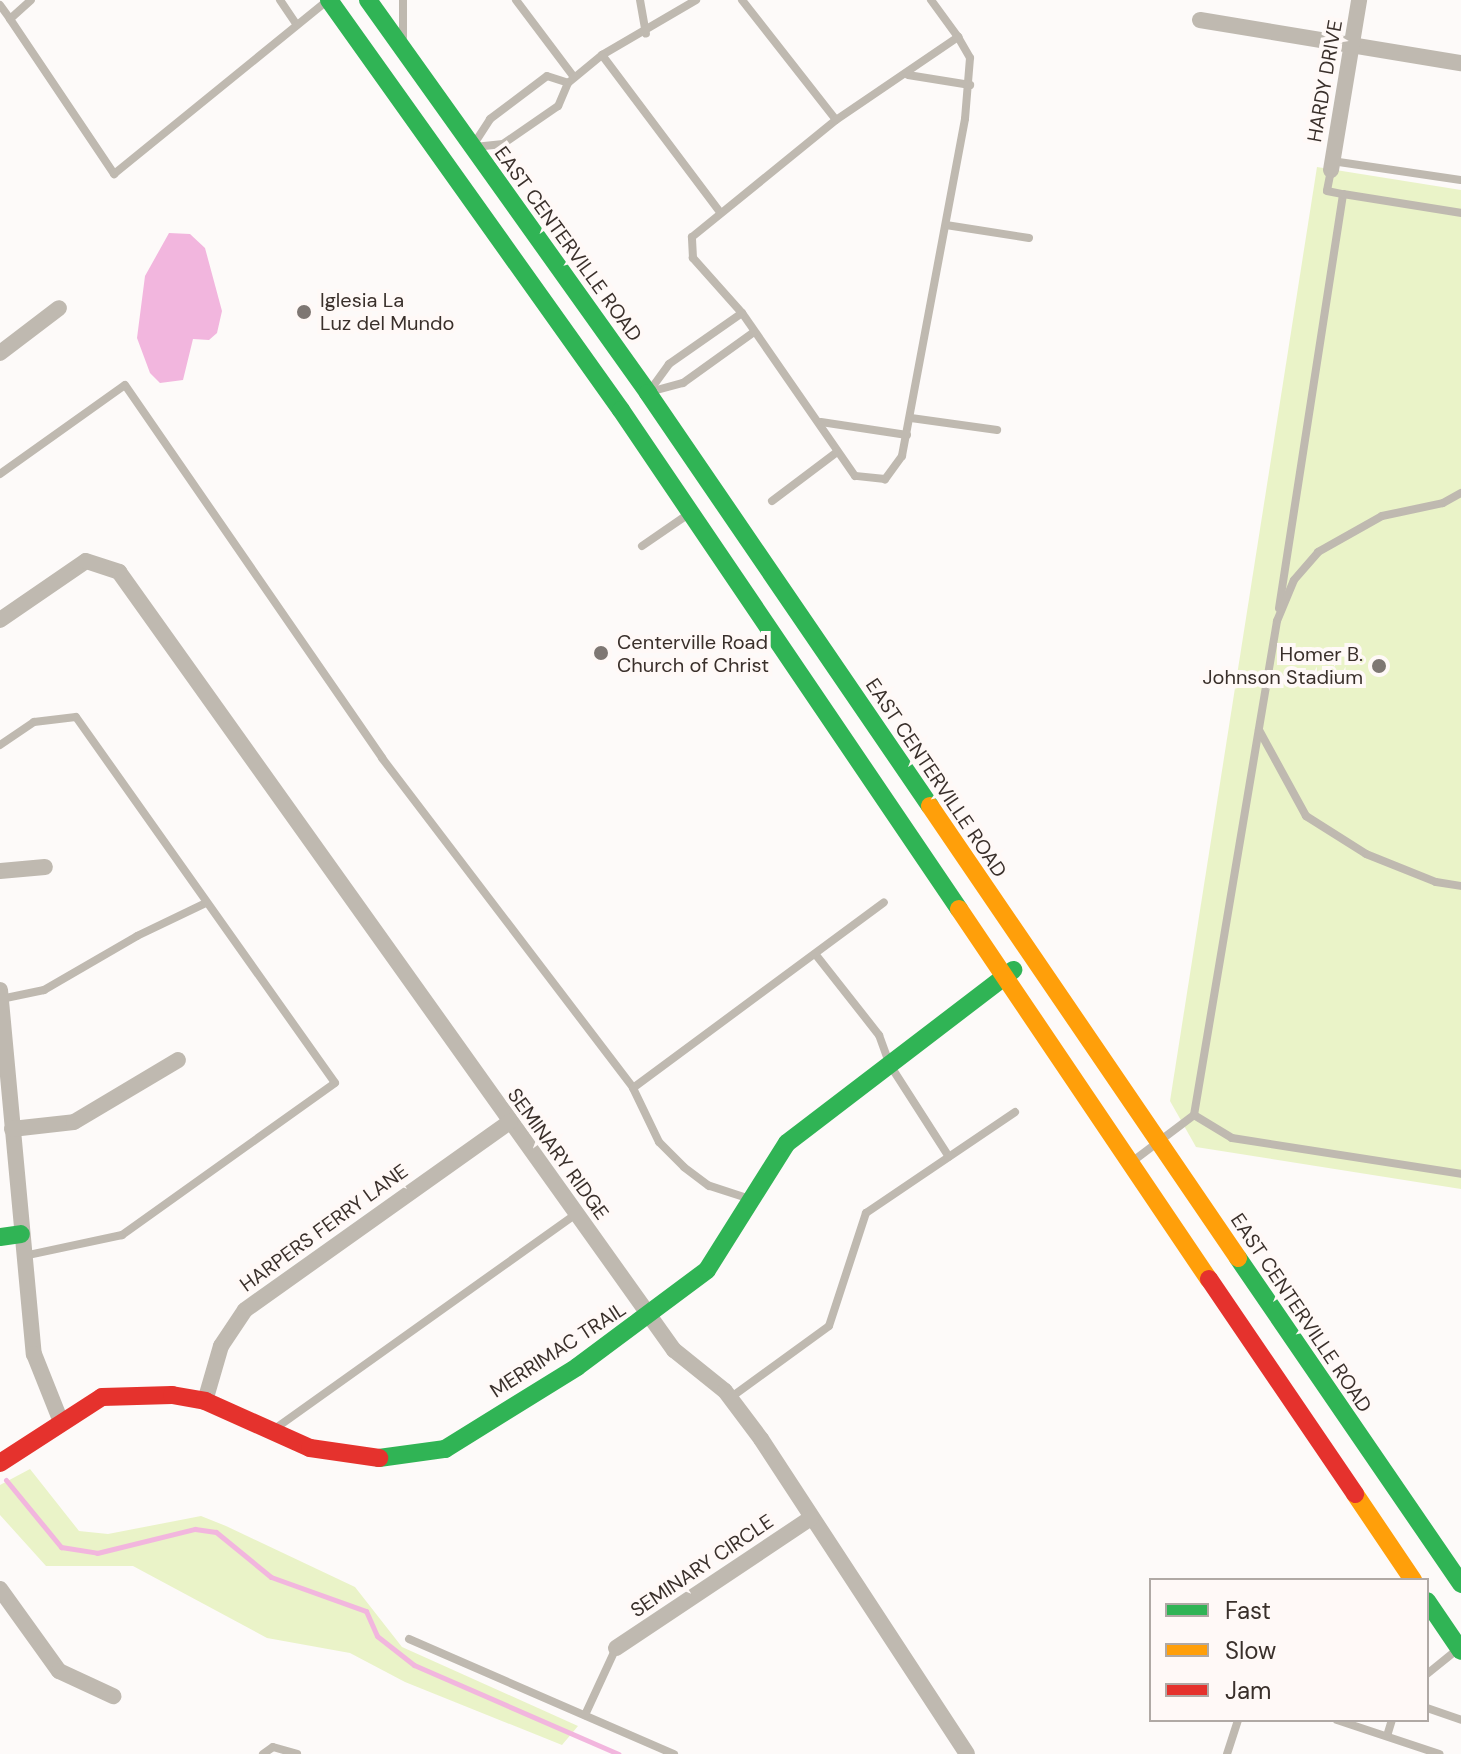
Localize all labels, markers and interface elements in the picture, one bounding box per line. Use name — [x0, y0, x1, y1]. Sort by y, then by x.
street label: HARDY DRIVE — [1302, 18, 1348, 144]
street label: EAST CENTERVILLE ROAD — [489, 142, 647, 346]
place label: Iglesia La Luz del Mundo — [320, 288, 454, 335]
marker: Iglesia La Luz del Mundo — [295, 303, 313, 321]
place label: Centerville Road Church of Christ — [617, 630, 769, 677]
place label: Homer B. Johnson Stadium — [1203, 642, 1363, 689]
marker: Centerville Road Church of Christ — [592, 644, 610, 662]
marker: Homer B. Johnson Stadium — [1370, 657, 1388, 675]
street label: EAST CENTERVILLE ROAD — [860, 674, 1012, 882]
street label: SEMINARY RIDGE — [502, 1084, 614, 1224]
street label: HARPERS FERRY LANE — [235, 1159, 413, 1297]
street label: EAST CENTERVILLE ROAD — [1225, 1209, 1377, 1417]
street label: MERRIMAC TRAIL — [486, 1297, 630, 1403]
street label: SEMINARY CIRCLE — [626, 1509, 778, 1623]
legend — [1149, 1578, 1429, 1722]
text: Fast — [1225, 1595, 1271, 1626]
text: Slow — [1225, 1635, 1276, 1666]
text: Jam — [1225, 1675, 1271, 1706]

